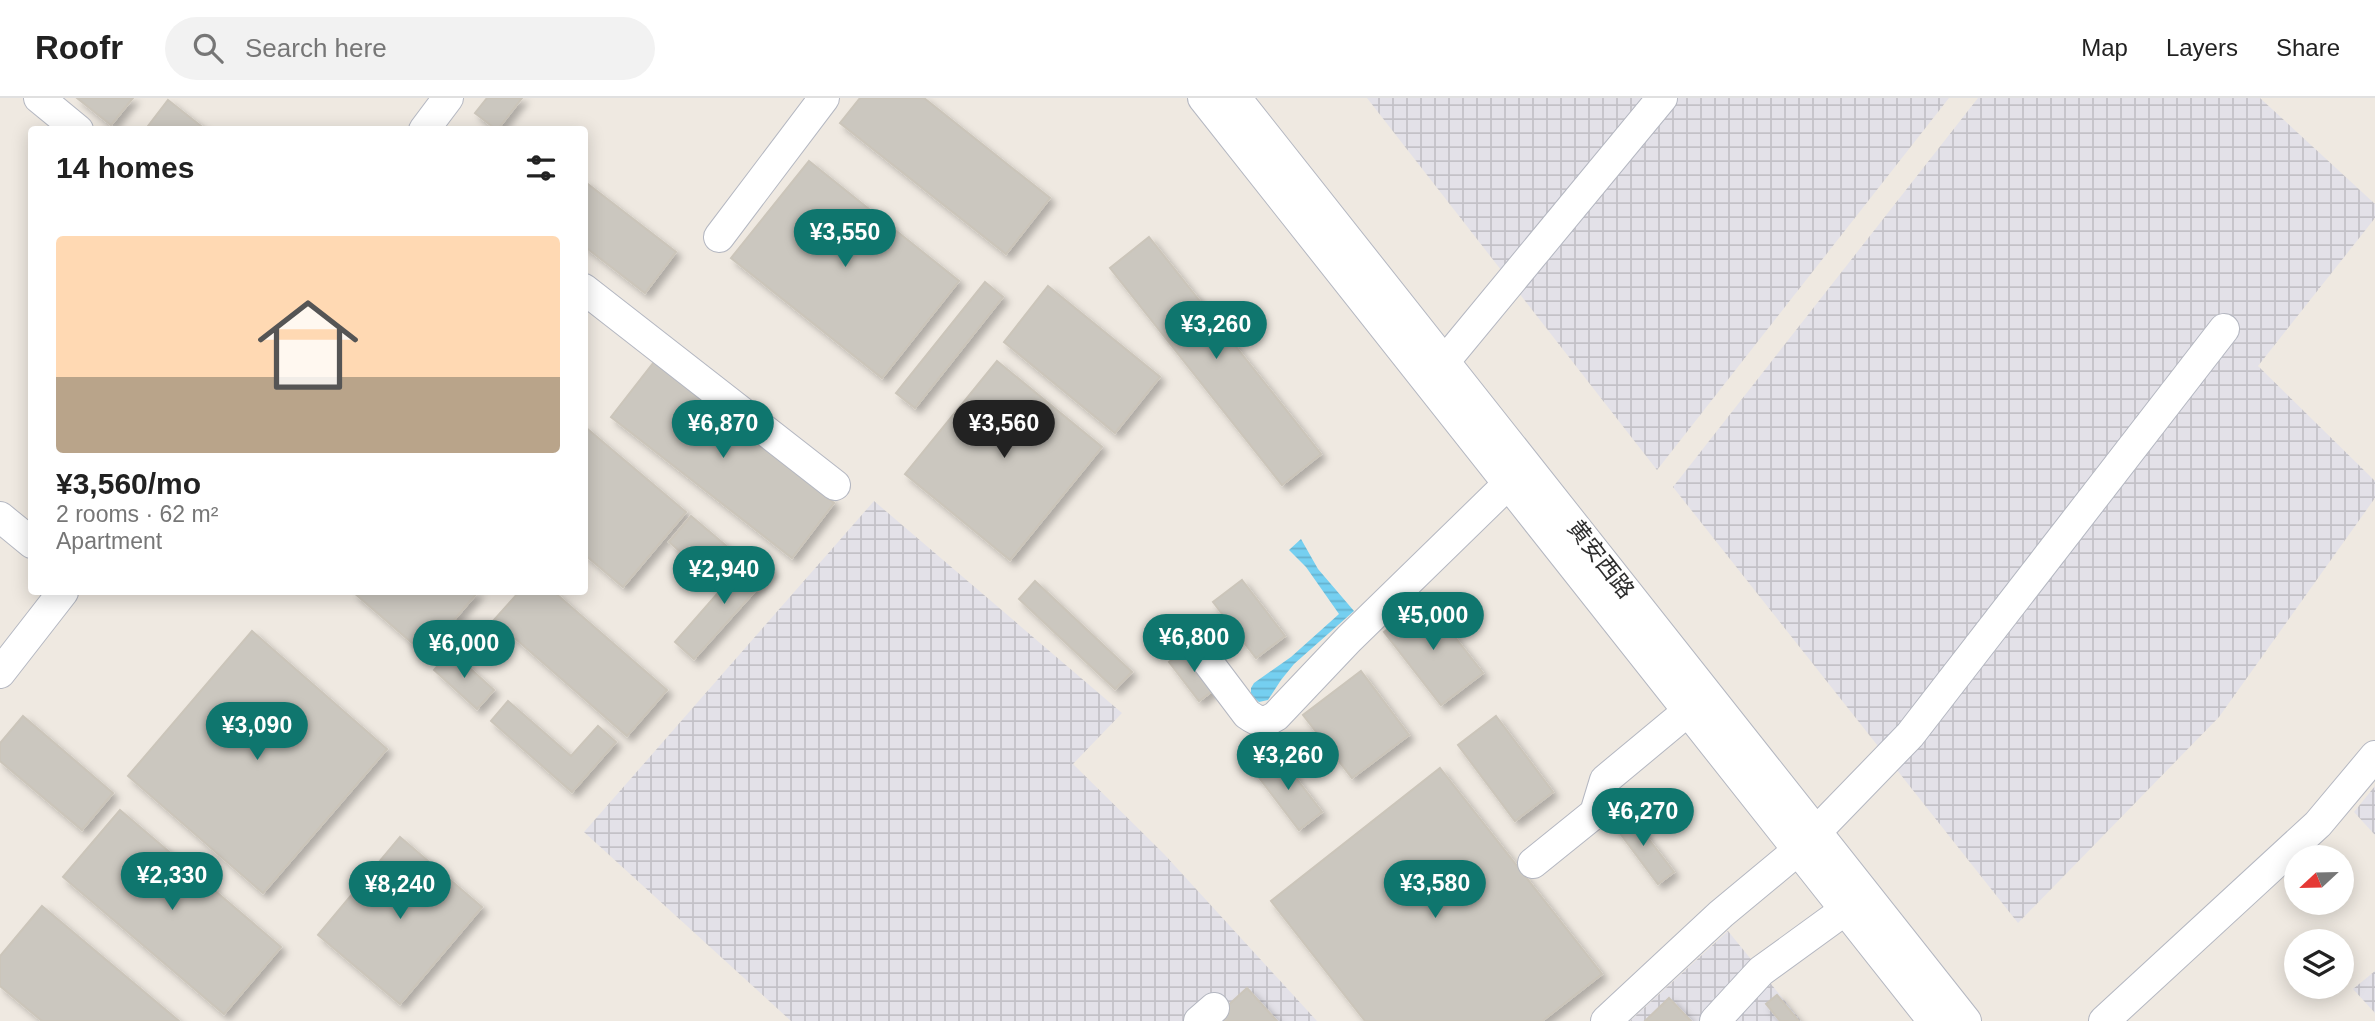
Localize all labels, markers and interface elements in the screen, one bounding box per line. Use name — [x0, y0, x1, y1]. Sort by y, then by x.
search box — [165, 17, 655, 80]
text: Roofr — [35, 29, 123, 66]
icon: search — [189, 29, 227, 67]
text: Search here — [245, 33, 387, 63]
text: Map — [2081, 34, 2128, 61]
text: Layers — [2166, 34, 2238, 61]
text: Share — [2276, 34, 2340, 61]
icon: filters — [522, 149, 560, 187]
text: 14 homes — [56, 151, 194, 184]
pin: ¥3,550 — [788, 209, 902, 269]
text: ¥3,550 — [810, 219, 880, 245]
icon: home — [245, 282, 371, 408]
pin: ¥3,260 — [1159, 302, 1273, 361]
text: ¥3,260 — [1181, 311, 1251, 337]
pin: ¥6,870 — [666, 400, 780, 460]
pin: ¥3,560 — [947, 400, 1061, 460]
text: ¥6,870 — [688, 410, 758, 436]
text: ¥3,560 — [969, 410, 1039, 436]
text: ¥3,560/mo — [56, 467, 201, 500]
text: 2 rooms · 62 m² — [56, 501, 218, 527]
street label: 黄安西路 — [1562, 515, 1640, 603]
text: Apartment — [56, 528, 162, 554]
pin: ¥2,940 — [667, 546, 781, 606]
text: ¥2,940 — [689, 556, 759, 582]
pin: ¥5,000 — [1376, 592, 1490, 652]
text: ¥5,000 — [1398, 602, 1468, 628]
pin: ¥6,800 — [1137, 614, 1251, 674]
pin: ¥6,000 — [407, 620, 521, 680]
text: ¥6,800 — [1159, 624, 1229, 650]
text: ¥6,000 — [429, 630, 499, 656]
pin: ¥3,090 — [200, 702, 314, 762]
text: ¥3,090 — [222, 712, 292, 738]
pin: ¥3,260 — [1231, 732, 1345, 792]
text: ¥3,260 — [1253, 742, 1323, 768]
pin: ¥6,270 — [1586, 788, 1700, 848]
text: ¥6,270 — [1608, 798, 1678, 824]
north arrow — [2284, 845, 2354, 915]
map controls — [2284, 845, 2354, 999]
pin: ¥2,330 — [115, 852, 229, 912]
pin: ¥3,580 — [1378, 860, 1492, 920]
text: ¥2,330 — [137, 862, 207, 888]
pin: ¥8,240 — [343, 862, 457, 921]
text: ¥3,580 — [1400, 870, 1470, 896]
text: ¥8,240 — [365, 871, 435, 897]
button: layers — [2284, 929, 2354, 999]

